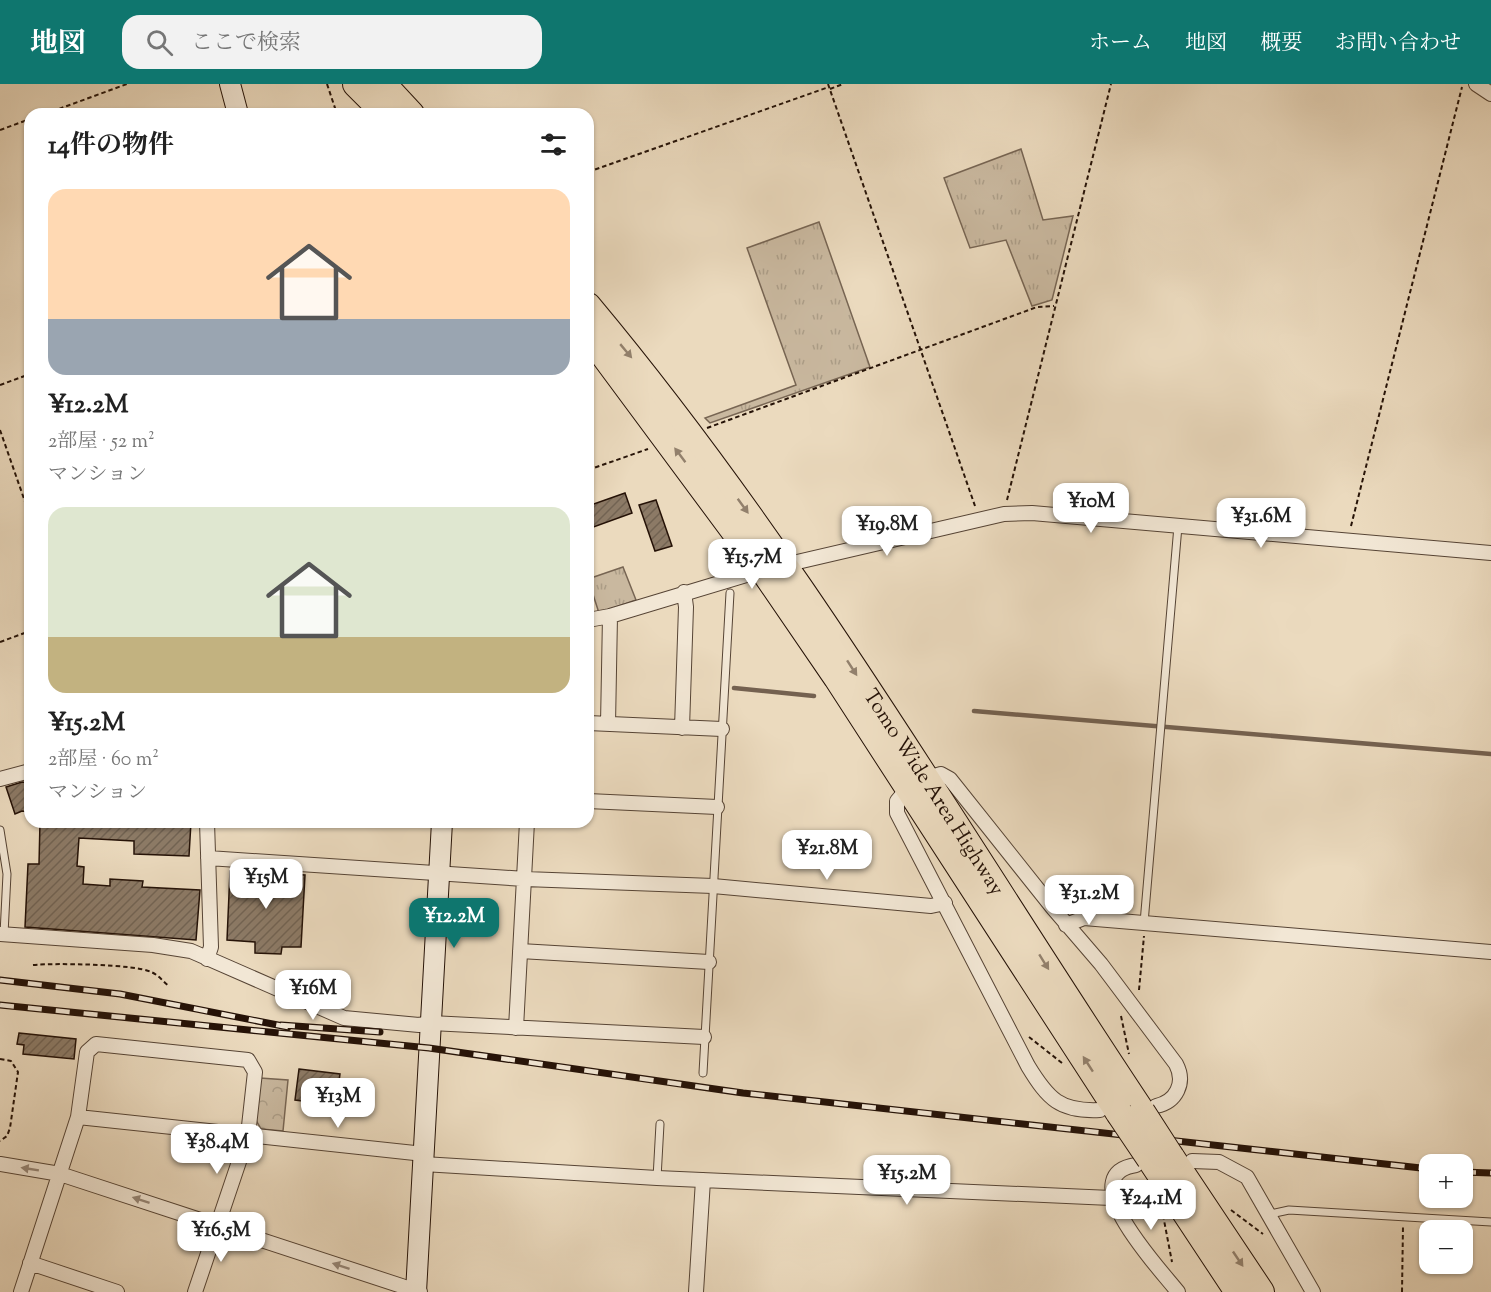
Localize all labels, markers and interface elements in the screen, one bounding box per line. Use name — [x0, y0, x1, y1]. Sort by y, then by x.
search box — [122, 15, 542, 69]
text: 地図 — [30, 25, 86, 65]
icon: search — [143, 26, 176, 59]
text: ここで検索 — [191, 28, 301, 60]
text: ホーム — [1089, 29, 1152, 59]
text: 地図 — [1185, 29, 1227, 59]
text: 概要 — [1260, 29, 1302, 59]
text: お問い合わせ — [1335, 29, 1461, 59]
text: 14件の物件 — [48, 128, 174, 165]
icon: filters — [537, 128, 570, 161]
icon: home — [255, 228, 363, 336]
one-way arrow — [619, 343, 632, 359]
text: ¥12.2M — [48, 387, 128, 424]
text: 2部屋 · 52 m² — [48, 428, 155, 457]
one-way arrow — [674, 448, 686, 463]
text: マンション — [48, 461, 147, 490]
pin: ¥10M — [1055, 483, 1127, 534]
text: ¥10M — [1067, 488, 1115, 517]
one-way arrow — [737, 498, 749, 514]
pin: ¥31.6M — [1212, 498, 1310, 549]
text: ¥31.6M — [1231, 503, 1291, 532]
pin: ¥19.8M — [838, 506, 936, 557]
text: ¥19.8M — [856, 511, 918, 540]
pin: ¥15.7M — [703, 539, 801, 590]
text: ¥15.7M — [722, 544, 782, 573]
icon: home — [255, 546, 363, 654]
one-way arrow — [847, 660, 858, 676]
street label: Tomo Wide Area Highway — [855, 684, 1011, 902]
text: ¥15.2M — [48, 705, 125, 742]
text: 2部屋 · 60 m² — [48, 746, 159, 775]
text: マンション — [48, 779, 147, 808]
pin: ¥21.8M — [778, 830, 876, 881]
text: ¥21.8M — [796, 835, 858, 864]
pin: ¥15M — [230, 859, 302, 910]
text: ¥15M — [244, 864, 288, 893]
pin: ¥31.2M — [1040, 875, 1138, 926]
text: ¥31.2M — [1059, 880, 1119, 909]
pin: ¥12.2M — [405, 898, 503, 949]
text: ¥12.2M — [423, 903, 485, 932]
one-way arrow — [1039, 953, 1050, 970]
pin: ¥16M — [277, 970, 349, 1021]
text: ¥16M — [289, 975, 337, 1004]
one-way arrow — [1082, 1055, 1093, 1072]
pin: ¥13M — [302, 1078, 374, 1129]
text: ¥13M — [315, 1083, 361, 1112]
pin: ¥38.4M — [168, 1124, 266, 1175]
text: ¥38.4M — [185, 1129, 249, 1158]
map controls — [1419, 1154, 1473, 1274]
button: + — [1419, 1154, 1473, 1208]
pin: ¥15.2M — [858, 1155, 956, 1206]
text: ¥15.2M — [877, 1160, 937, 1189]
one-way arrow — [20, 1164, 39, 1173]
pin: ¥24.1M — [1102, 1180, 1200, 1231]
text: ¥24.1M — [1120, 1185, 1182, 1214]
one-way arrow — [132, 1195, 150, 1204]
pin: ¥16.5M — [172, 1212, 270, 1263]
text: ¥16.5M — [191, 1217, 251, 1246]
button: − — [1419, 1220, 1473, 1274]
one-way arrow — [1232, 1250, 1244, 1266]
one-way arrow — [332, 1260, 350, 1270]

